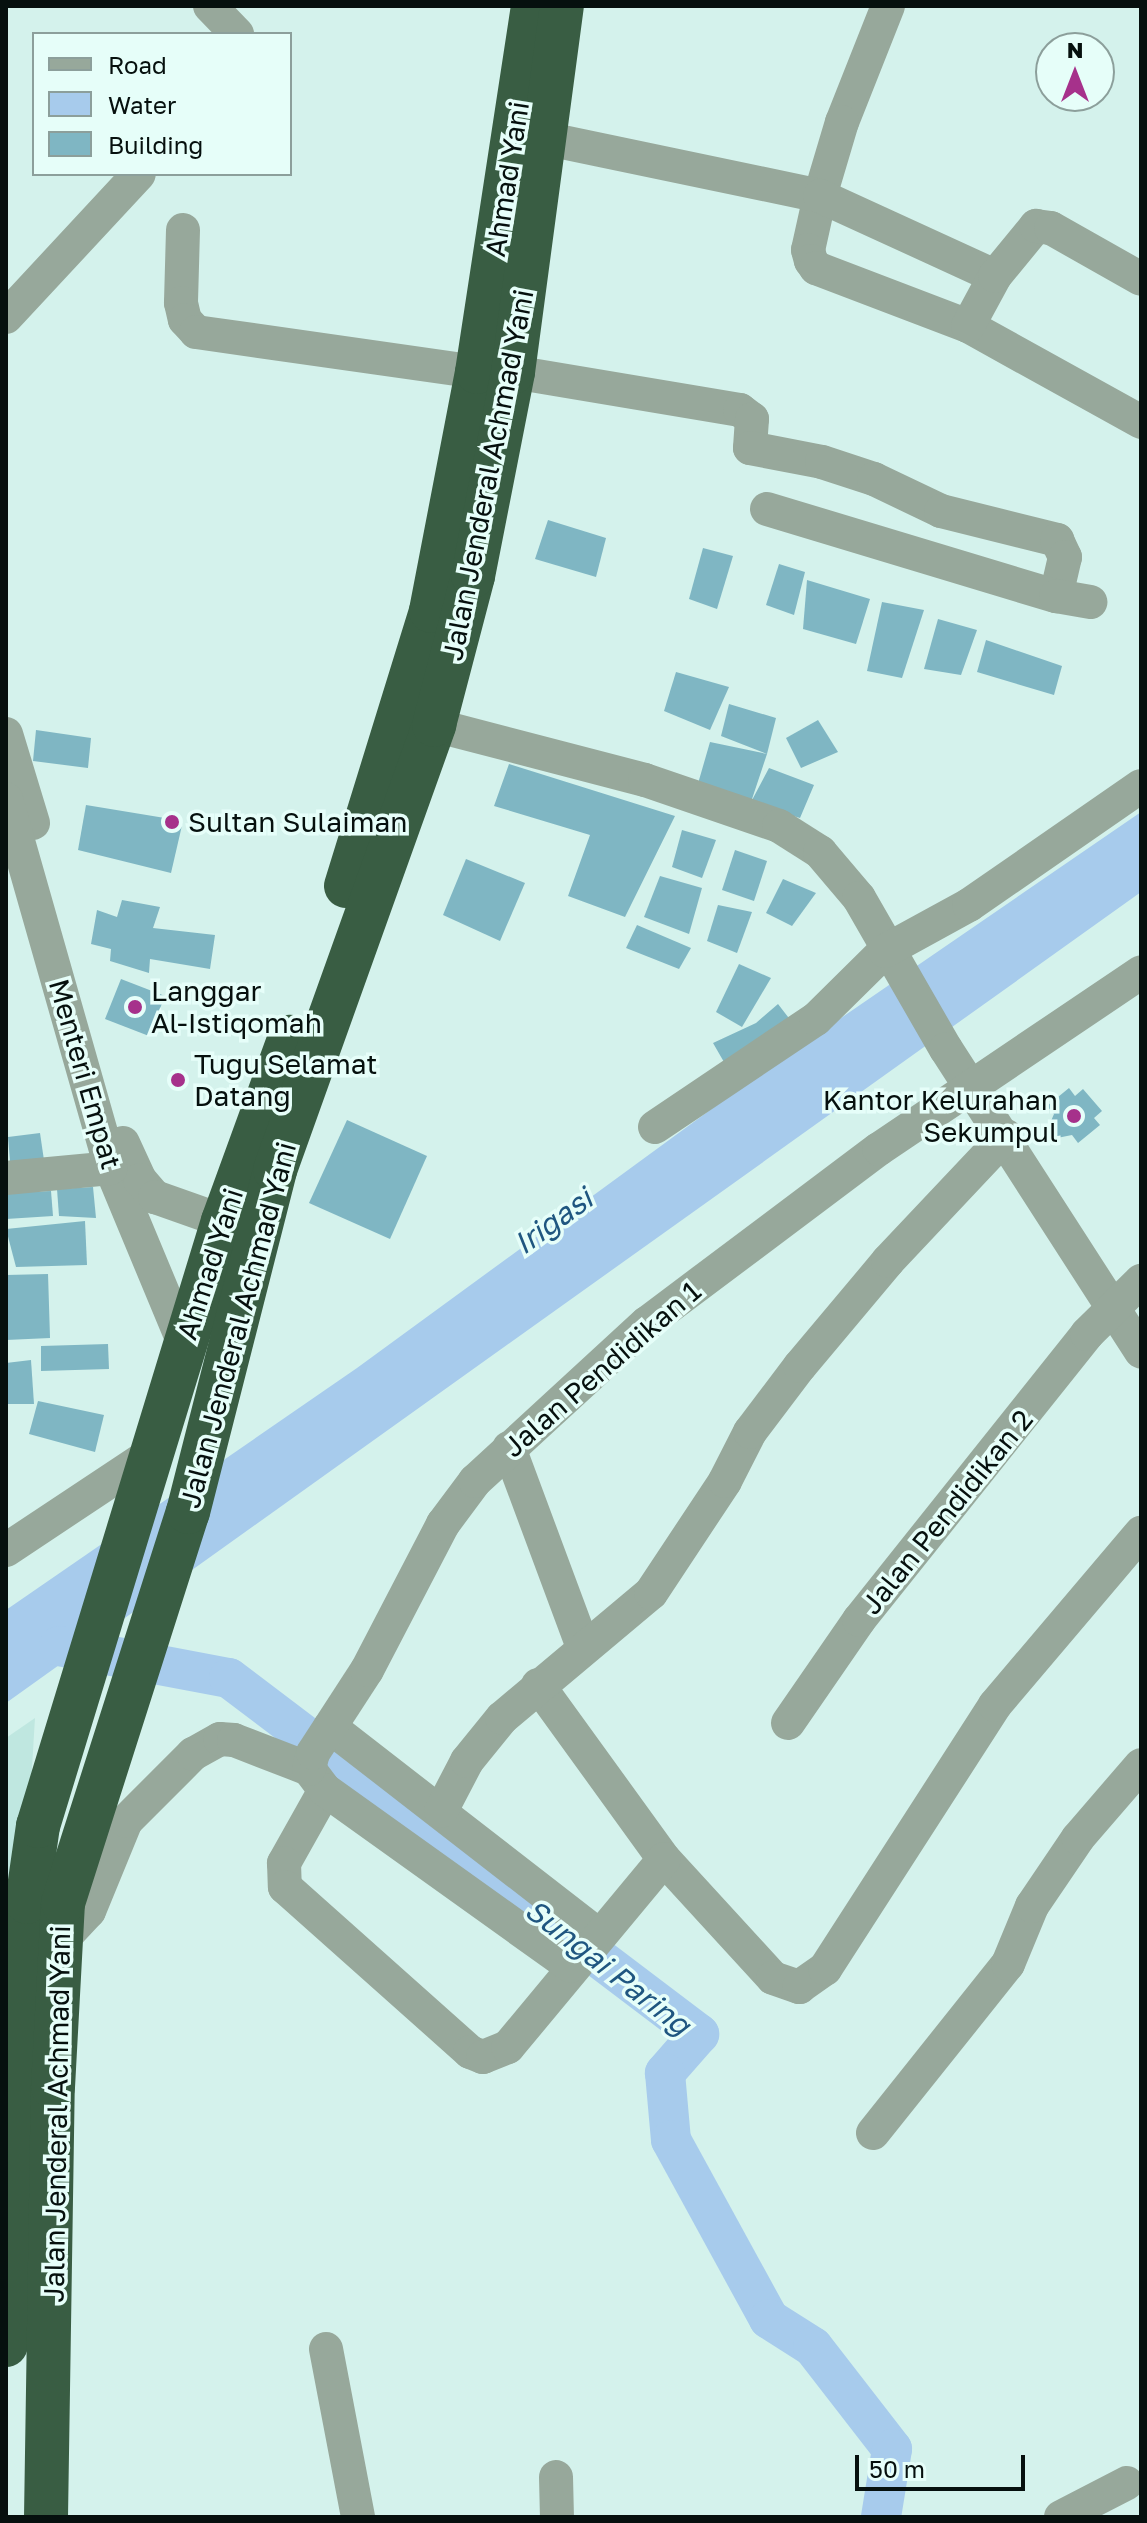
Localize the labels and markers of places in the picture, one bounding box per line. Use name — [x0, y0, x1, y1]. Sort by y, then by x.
place label: Sultan Sulaiman — [188, 805, 407, 839]
marker: Sultan Sulaiman — [163, 813, 181, 831]
place label: Langgar Al-Istiqomah — [151, 974, 322, 1040]
marker: Langgar Al-Istiqomah — [126, 998, 144, 1016]
place label: Tugu Selamat Datang — [194, 1047, 377, 1113]
marker: Tugu Selamat Datang — [169, 1071, 187, 1089]
place label: Kantor Kelurahan Sekumpul — [823, 1083, 1058, 1149]
marker: Kantor Kelurahan Sekumpul — [1065, 1107, 1083, 1125]

